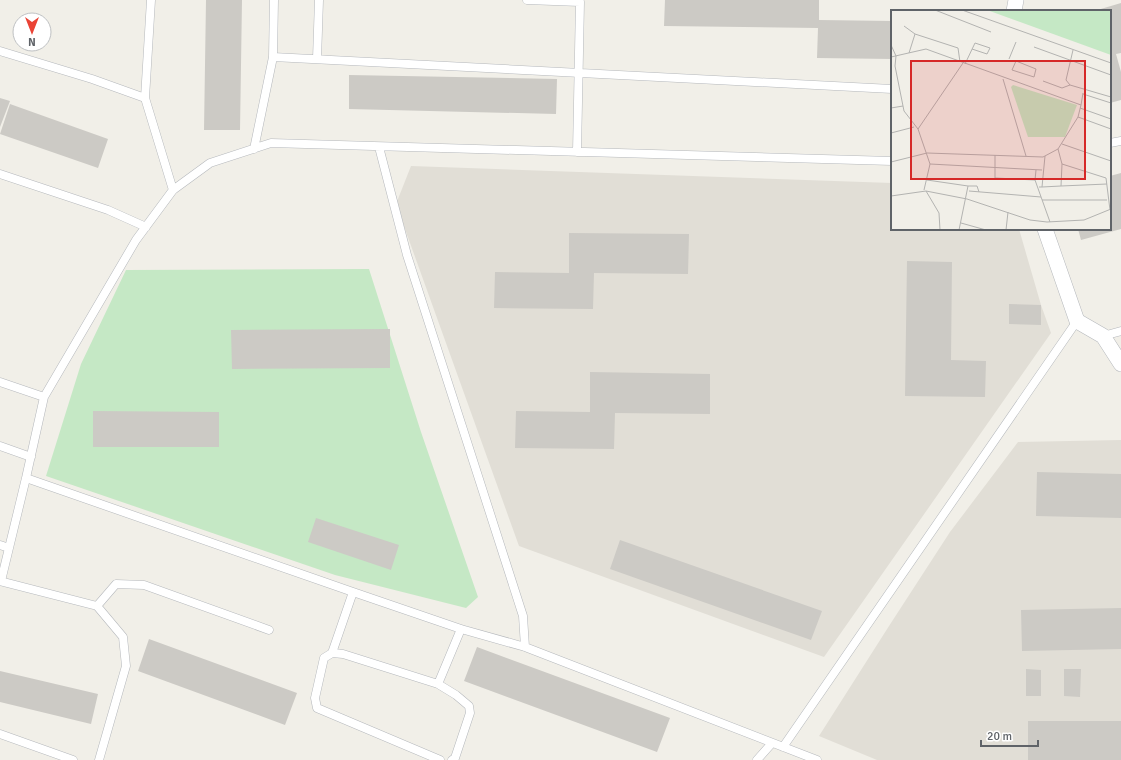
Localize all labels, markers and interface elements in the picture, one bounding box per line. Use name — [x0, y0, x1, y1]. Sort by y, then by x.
inset map — [891, 10, 1111, 230]
north arrow — [12, 12, 52, 52]
text: N — [28, 35, 36, 48]
scale bar — [981, 722, 1038, 748]
text: 20 m — [987, 729, 1012, 744]

